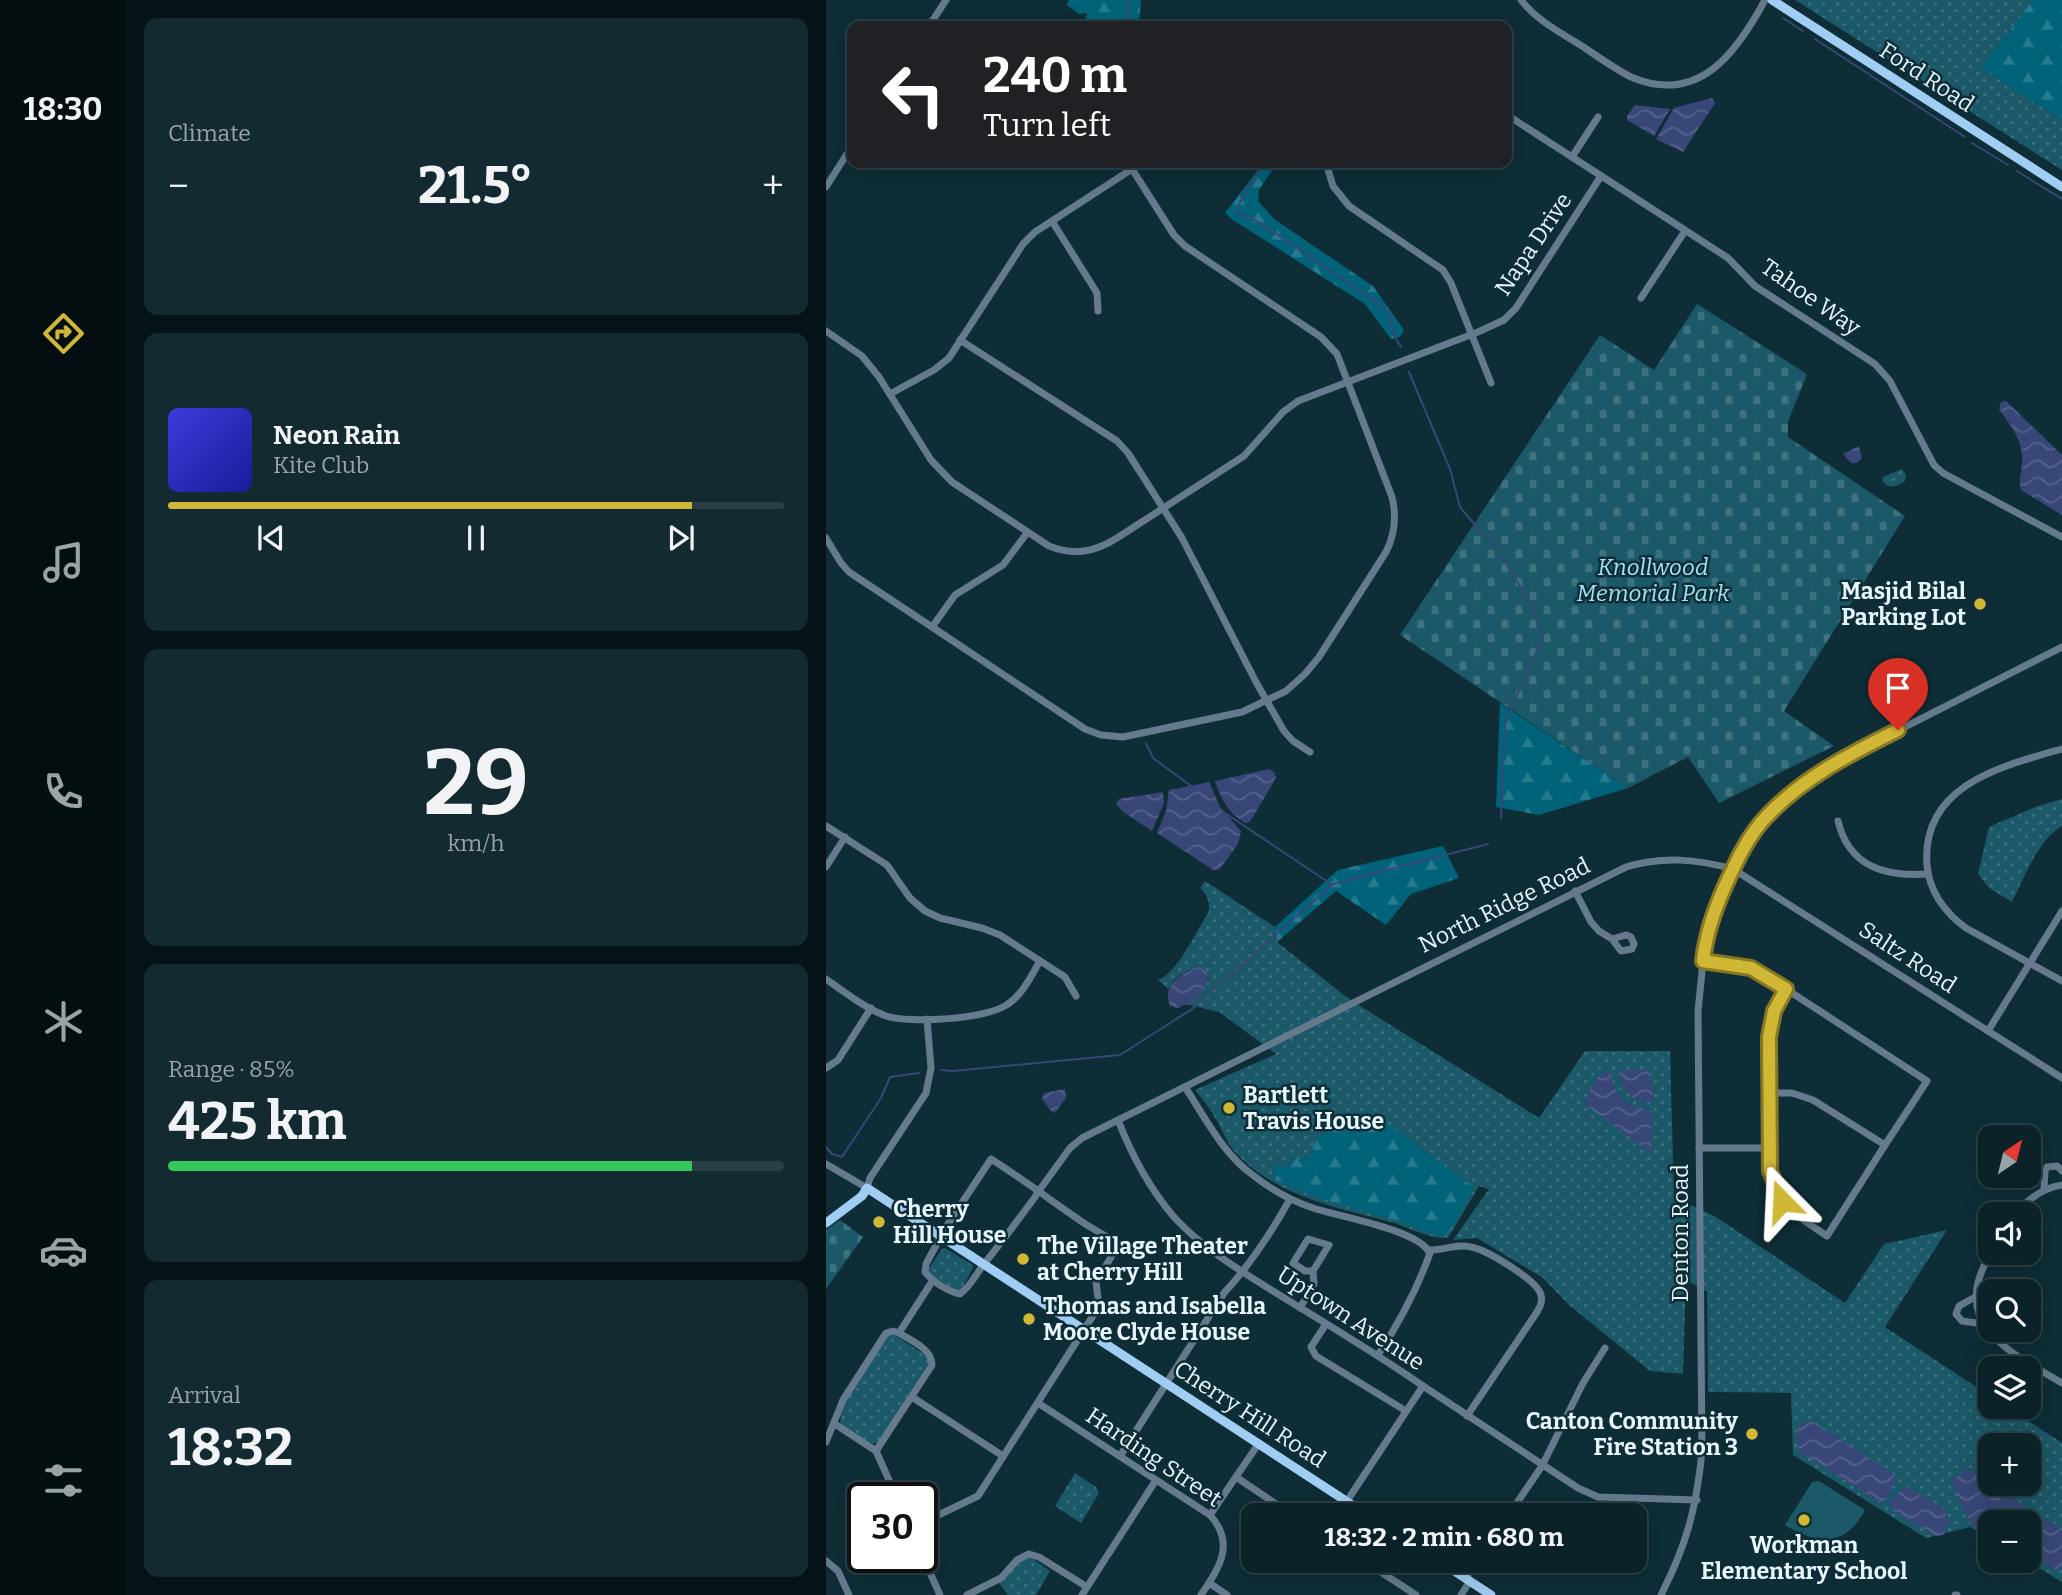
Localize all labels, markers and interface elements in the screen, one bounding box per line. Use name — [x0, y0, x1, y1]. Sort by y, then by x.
street label: Ford Road — [1874, 36, 1980, 118]
text: 240 m — [983, 46, 1127, 105]
icon: left — [868, 49, 959, 140]
text: 18:30 — [23, 90, 103, 128]
text: Turn left — [983, 106, 1111, 144]
text: Climate — [168, 119, 251, 147]
text: 21.5° — [418, 154, 533, 217]
text: − — [168, 163, 189, 209]
text: + — [762, 163, 784, 209]
street label: Napa Drive — [1488, 187, 1578, 301]
street label: Tahoe Way — [1756, 253, 1867, 342]
icon: directions — [39, 309, 88, 358]
text: Neon Rain — [273, 420, 400, 451]
text: Kite Club — [273, 451, 369, 479]
icon: previous — [252, 519, 290, 557]
icon: pause — [457, 519, 495, 557]
icon: next — [662, 519, 700, 557]
icon: music — [39, 538, 88, 587]
park label: Knollwood Memorial Park — [1577, 553, 1730, 607]
place label: Masjid Bilal Parking Lot — [1841, 577, 1966, 631]
marker: Masjid Bilal Parking Lot — [1972, 596, 1988, 612]
pin — [1868, 658, 1928, 730]
icon: arrive — [1879, 669, 1917, 707]
text: 29 — [423, 729, 529, 838]
icon: phone — [39, 767, 88, 816]
text: km/h — [448, 829, 504, 857]
street label: North Ridge Road — [1414, 851, 1595, 959]
street label: Saltz Road — [1854, 915, 1962, 999]
icon: climate — [39, 997, 88, 1046]
text: Range · 85% — [168, 1055, 295, 1083]
place label: Bartlett Travis House — [1243, 1081, 1384, 1135]
text: 425 km — [168, 1090, 347, 1153]
marker: Bartlett Travis House — [1221, 1100, 1237, 1116]
north arrow — [1978, 1125, 2040, 1188]
map controls — [1978, 1125, 2041, 1573]
street label: Denton Road — [1666, 1164, 1694, 1302]
position arrow — [1745, 1164, 1819, 1238]
place label: Cherry Hill House — [893, 1195, 1007, 1249]
button: sound — [1978, 1202, 2041, 1265]
marker: Cherry Hill House — [871, 1214, 887, 1230]
icon: car — [39, 1226, 88, 1275]
place label: The Village Theater at Cherry Hill — [1037, 1232, 1248, 1286]
marker: The Village Theater at Cherry Hill — [1015, 1251, 1031, 1267]
street label: Uptown Avenue — [1272, 1260, 1430, 1376]
button: search — [1978, 1279, 2041, 1342]
place label: Thomas and Isabella Moore Clyde House — [1043, 1292, 1266, 1346]
marker: Thomas and Isabella Moore Clyde House — [1021, 1311, 1037, 1327]
street label: Cherry Hill Road — [1169, 1355, 1331, 1474]
button: layers — [1978, 1356, 2041, 1419]
text: Arrival — [168, 1381, 241, 1409]
street label: Harding Street — [1081, 1401, 1227, 1513]
place label: Canton Community Fire Station 3 — [1526, 1407, 1738, 1461]
text: 18:32 — [168, 1416, 293, 1479]
marker: Canton Community Fire Station 3 — [1744, 1426, 1760, 1442]
button: + — [1978, 1433, 2041, 1496]
icon: filters — [39, 1456, 88, 1505]
speed limit sign: 30 — [847, 1482, 938, 1573]
button: − — [1978, 1510, 2041, 1573]
marker: Workman Elementary School — [1796, 1512, 1812, 1528]
text: 18:32 · 2 min · 680 m — [1324, 1522, 1564, 1553]
place label: Workman Elementary School — [1701, 1531, 1907, 1585]

